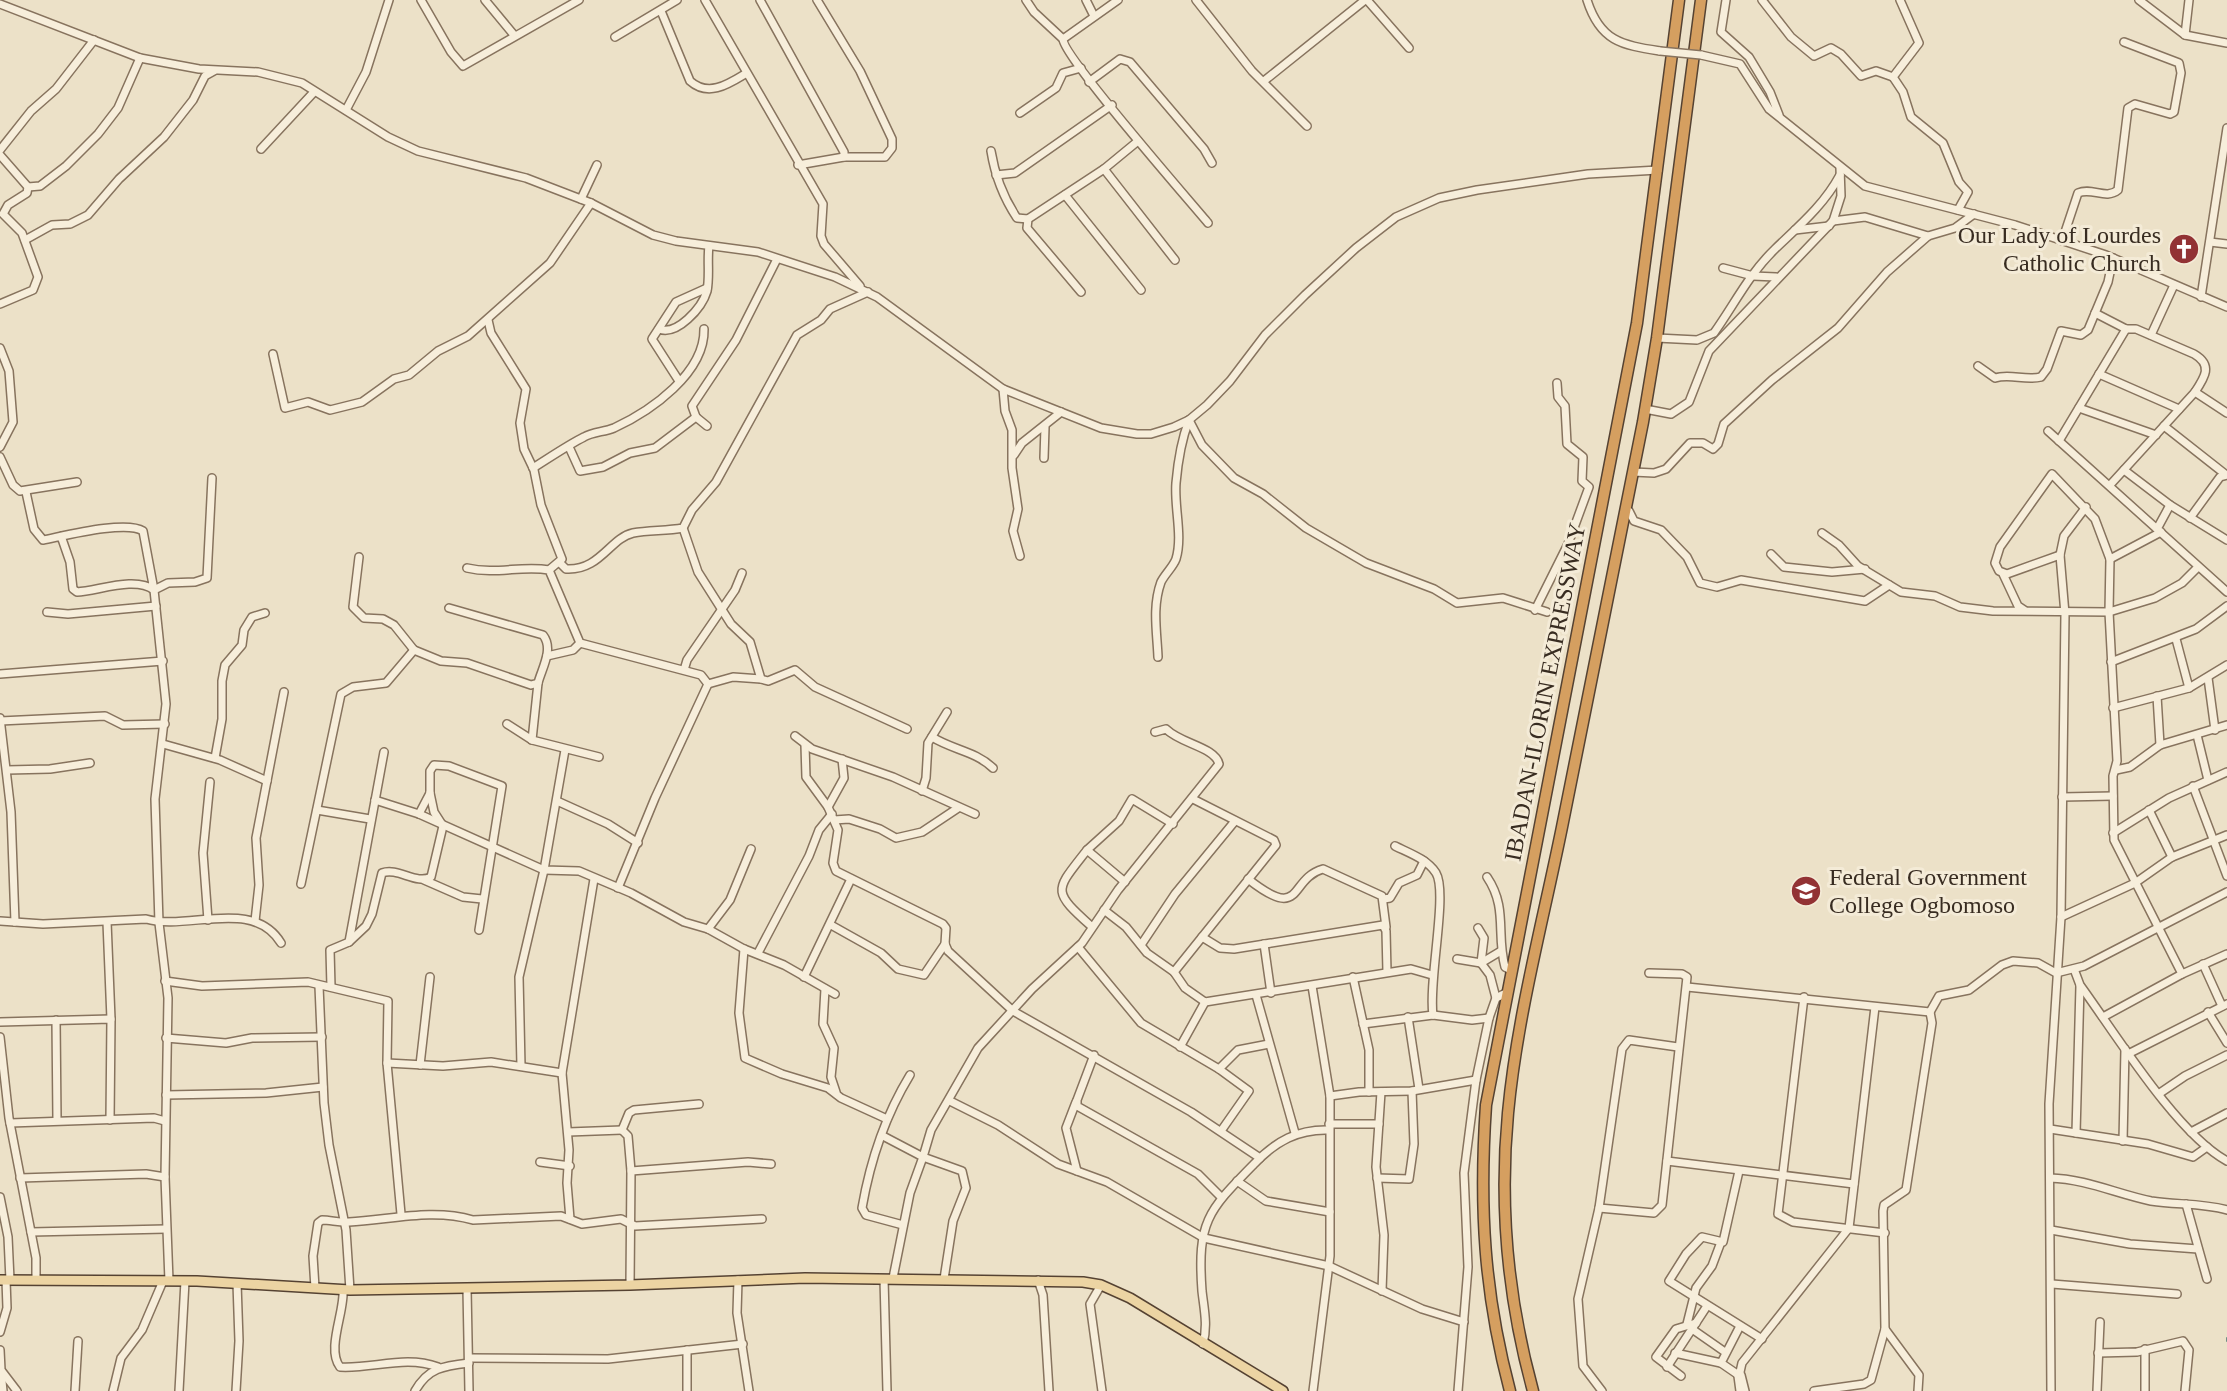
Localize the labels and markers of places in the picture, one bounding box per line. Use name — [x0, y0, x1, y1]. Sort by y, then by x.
place label: Our Lady of Lourdes Catholic Church — [1958, 222, 2161, 276]
church icon: Our Lady of Lourdes Catholic Church — [2167, 232, 2201, 266]
place label: Federal Government College Ogbomoso — [1829, 864, 2027, 918]
school or university icon: Federal Government College Ogbomoso — [1789, 874, 1823, 908]

